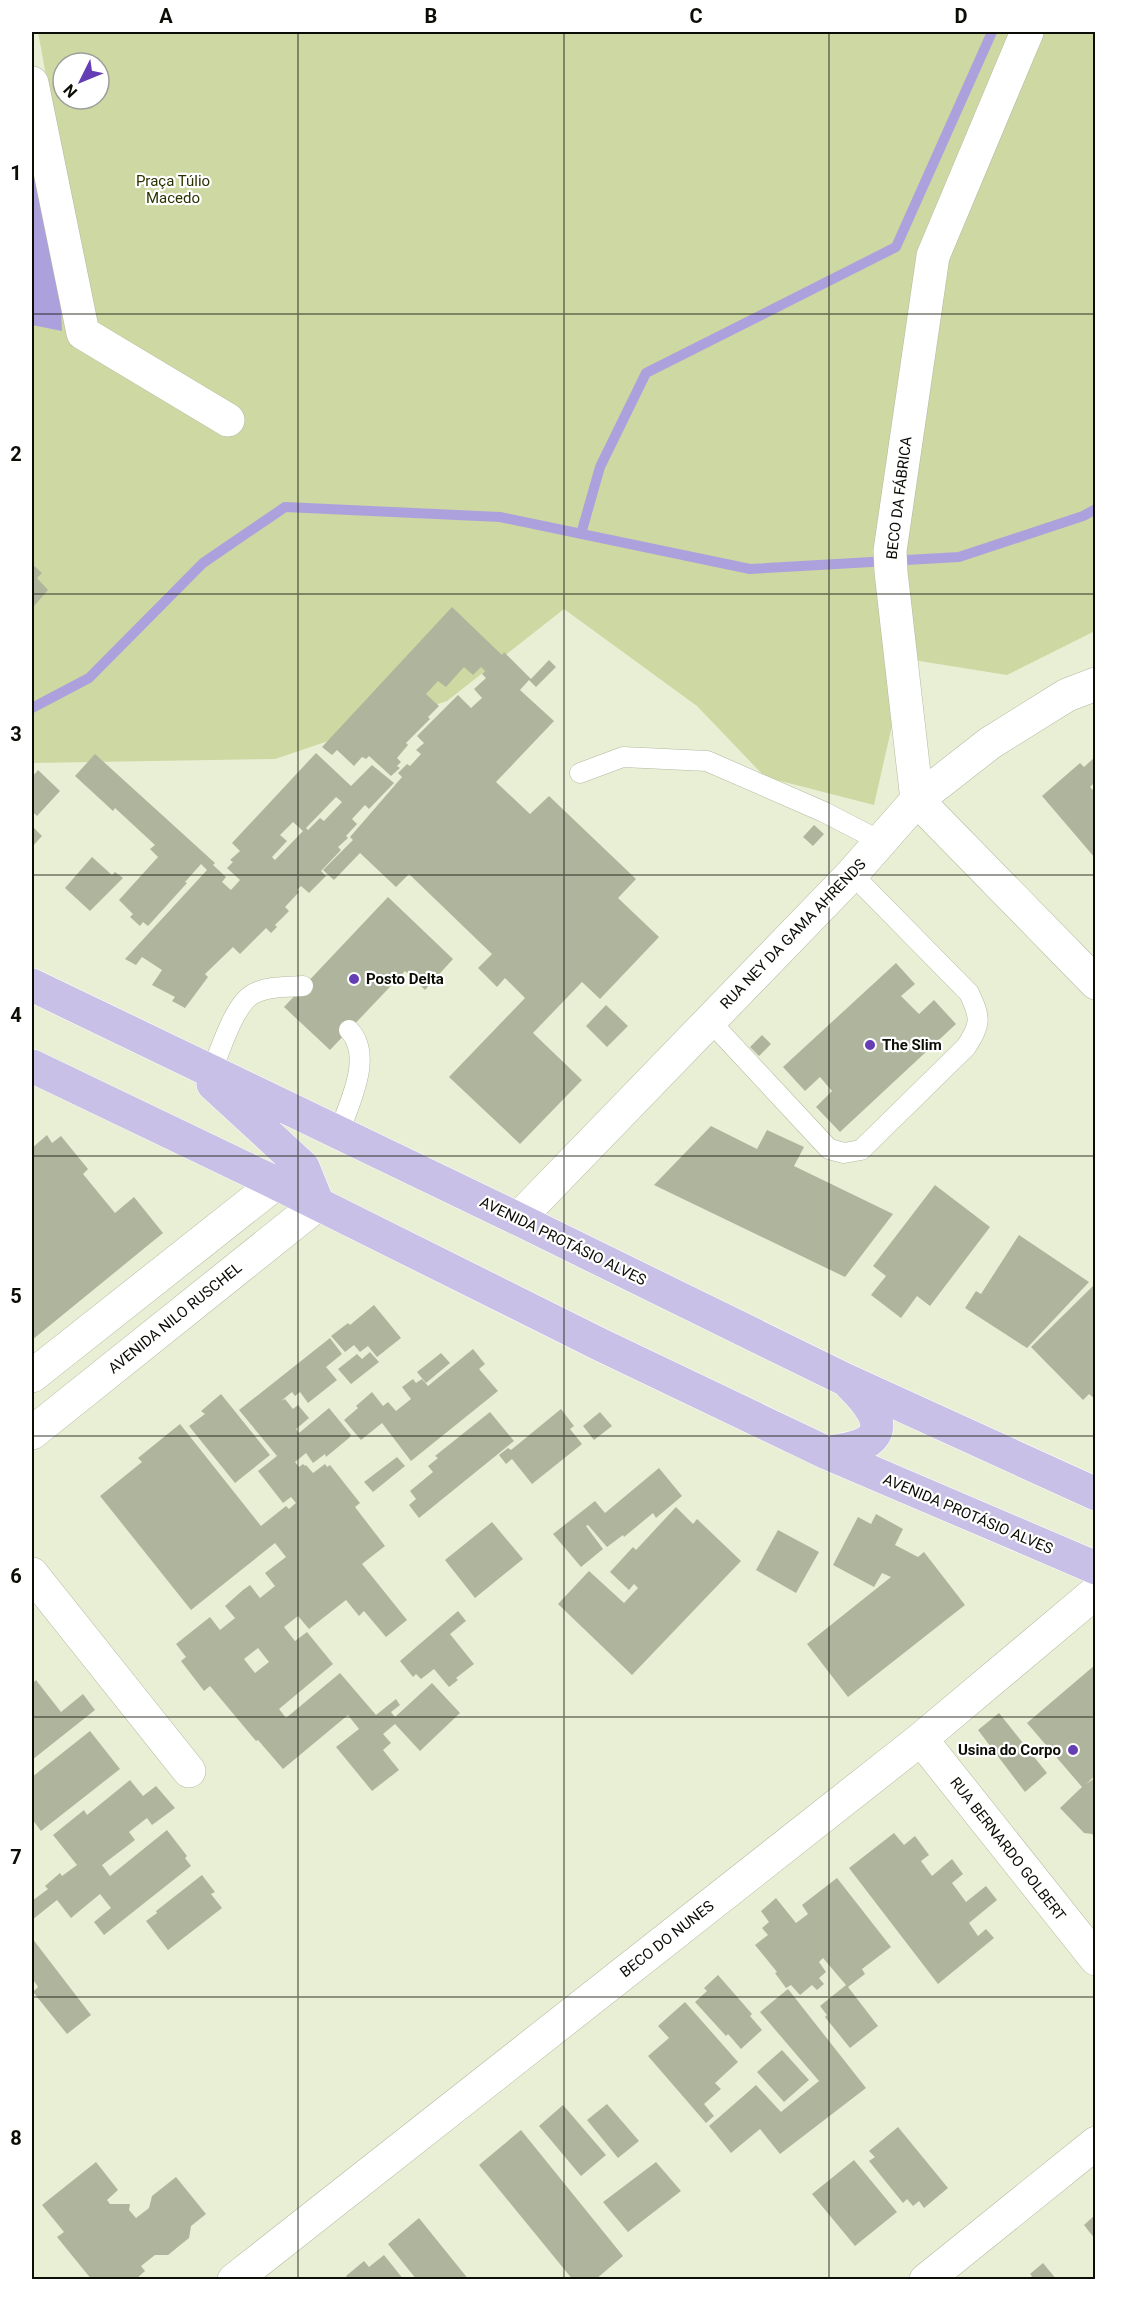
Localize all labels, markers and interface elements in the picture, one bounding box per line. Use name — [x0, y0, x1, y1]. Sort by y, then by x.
text: A — [159, 4, 173, 28]
text: B — [425, 4, 437, 28]
text: C — [689, 4, 703, 28]
text: D — [955, 4, 968, 28]
north arrow — [51, 51, 111, 111]
text: N — [60, 80, 81, 101]
text: 1 — [10, 161, 22, 185]
park label: Praça Túlio Macedo — [136, 172, 210, 207]
street label: BECO DA FÁBRICA — [883, 435, 916, 561]
text: 2 — [10, 442, 22, 466]
text: 3 — [10, 722, 22, 746]
street label: RUA NEY DA GAMA AHRENDS — [716, 855, 870, 1013]
place label: Posto Delta — [366, 970, 444, 988]
marker: Posto Delta — [347, 972, 361, 986]
text: 4 — [10, 1003, 22, 1027]
place label: The Slim — [882, 1036, 942, 1054]
marker: The Slim — [863, 1038, 877, 1052]
street label: AVENIDA PROTÁSIO ALVES — [477, 1193, 649, 1289]
street label: AVENIDA NILO RUSCHEL — [105, 1259, 245, 1377]
text: 5 — [10, 1284, 22, 1308]
street label: AVENIDA PROTÁSIO ALVES — [880, 1470, 1056, 1558]
text: 6 — [10, 1564, 22, 1588]
place label: Usina do Corpo — [958, 1741, 1061, 1759]
marker: Usina do Corpo — [1066, 1743, 1080, 1757]
street label: RUA BERNARDO GOLBERT — [946, 1774, 1070, 1924]
text: 7 — [10, 1845, 22, 1869]
street label: BECO DO NUNES — [616, 1897, 718, 1981]
text: 8 — [10, 2126, 22, 2150]

